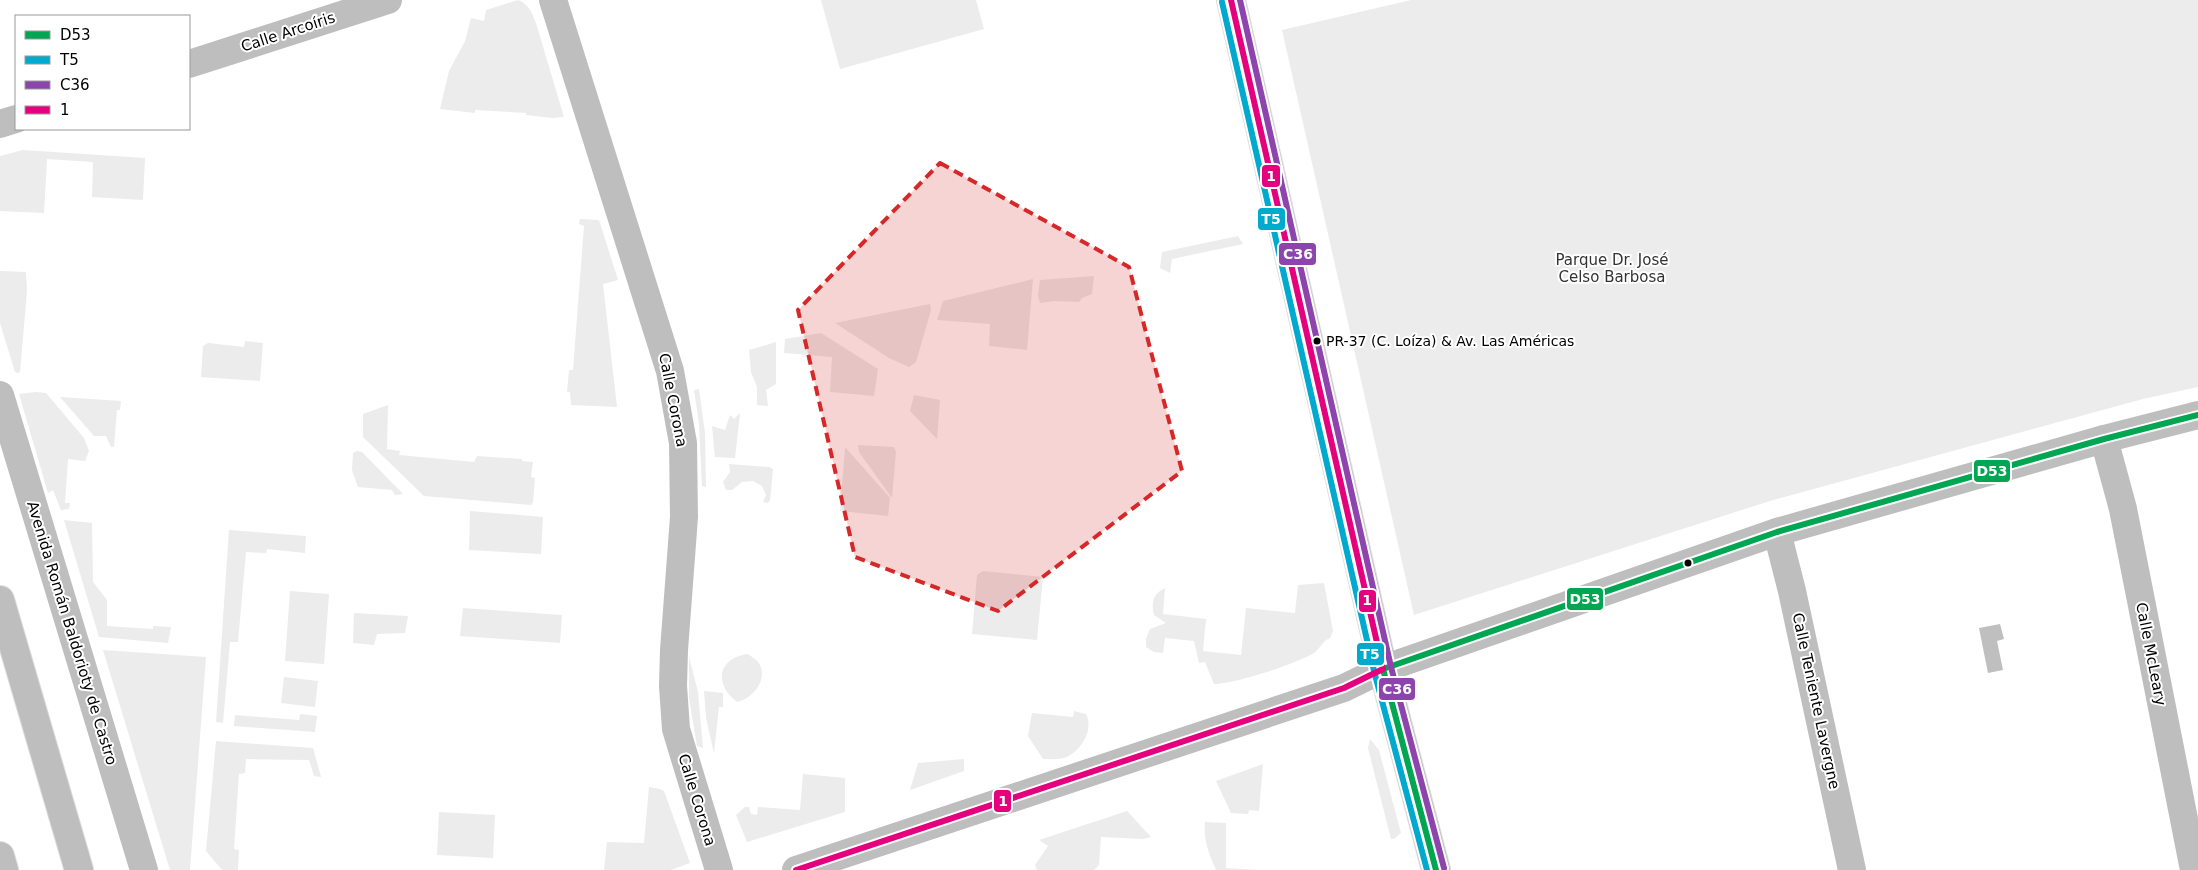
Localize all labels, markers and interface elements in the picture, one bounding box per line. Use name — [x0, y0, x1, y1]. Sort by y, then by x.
street label: Calle Arcoíris — [239, 8, 337, 56]
legend — [15, 15, 190, 130]
text: D53 — [60, 26, 91, 44]
text: T5 — [59, 51, 79, 69]
text: C36 — [60, 76, 90, 94]
text: 1 — [60, 101, 70, 119]
line badge: 1 — [1261, 164, 1281, 188]
text: 1 — [1266, 168, 1276, 184]
line badge: T5 — [1257, 207, 1286, 231]
text: T5 — [1261, 211, 1281, 227]
line badge: C36 — [1278, 242, 1317, 266]
text: C36 — [1283, 246, 1313, 262]
park label: Parque Dr. José Celso Barbosa — [1555, 251, 1669, 286]
place label: PR-37 (C. Loíza) & Av. Las Américas — [1326, 333, 1574, 349]
marker: PR-37 (C. Loíza) & Av. Las Américas — [1312, 336, 1322, 346]
street label: Calle Corona — [655, 351, 691, 449]
line badge: D53 — [1973, 459, 2011, 483]
text: D53 — [1976, 463, 2008, 479]
street label: Avenida Román Baldorioty de Castro — [23, 499, 121, 767]
unlabelled marker — [1683, 558, 1693, 568]
line badge: D53 — [1566, 587, 1604, 611]
line badge: 1 — [1358, 589, 1377, 613]
text: D53 — [1569, 591, 1601, 607]
text: 1 — [1362, 592, 1372, 608]
street label: Calle McLeary — [2132, 601, 2170, 707]
street label: Calle Teniente Lavergne — [1788, 611, 1844, 791]
line badge: T5 — [1356, 642, 1385, 666]
text: T5 — [1360, 646, 1380, 662]
line badge: C36 — [1378, 677, 1416, 701]
text: C36 — [1382, 681, 1412, 697]
street label: Calle Corona — [674, 752, 720, 848]
line badge: 1 — [993, 789, 1012, 813]
text: 1 — [998, 793, 1008, 809]

